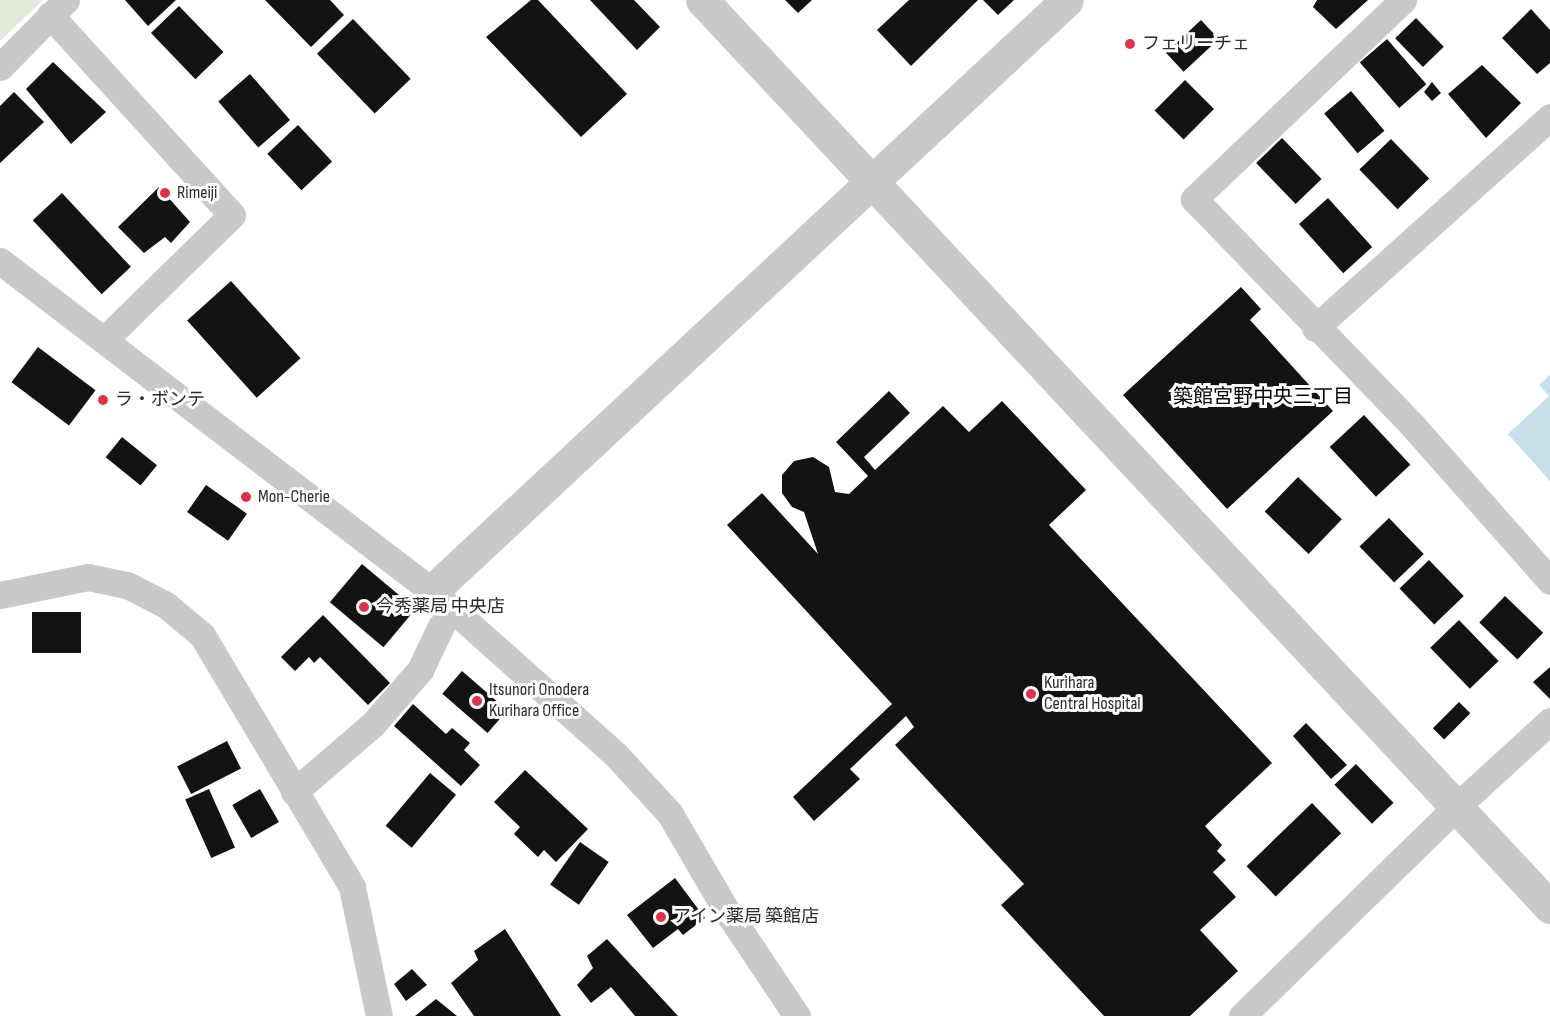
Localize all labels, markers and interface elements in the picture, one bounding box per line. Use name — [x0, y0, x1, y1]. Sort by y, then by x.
place label: フェリーチェ — [1142, 33, 1250, 55]
marker: フェリーチェ — [1123, 37, 1137, 51]
place label: Rimeiji — [177, 182, 217, 204]
marker: Rimeiji — [158, 186, 172, 200]
district label: 築館宮野中央三丁目 — [1173, 385, 1353, 409]
place label: ラ・ボンテ — [115, 389, 205, 411]
marker: ラ・ボンテ — [96, 393, 110, 407]
place label: Mon-Cherie — [258, 486, 330, 508]
marker: Mon-Cherie — [239, 490, 253, 504]
place label: 今秀薬局 中央店 — [376, 596, 505, 618]
marker: 今秀薬局 中央店 — [357, 600, 371, 614]
place label: Kurihara Central Hospital — [1044, 673, 1141, 716]
place label: Itsunori Onodera Kurihara Office — [489, 680, 589, 722]
marker: Kurihara Central Hospital — [1022, 685, 1040, 703]
marker: Itsunori Onodera Kurihara Office — [470, 694, 484, 708]
place label: アイン薬局 築館店 — [673, 906, 820, 928]
marker: アイン薬局 築館店 — [654, 910, 668, 924]

